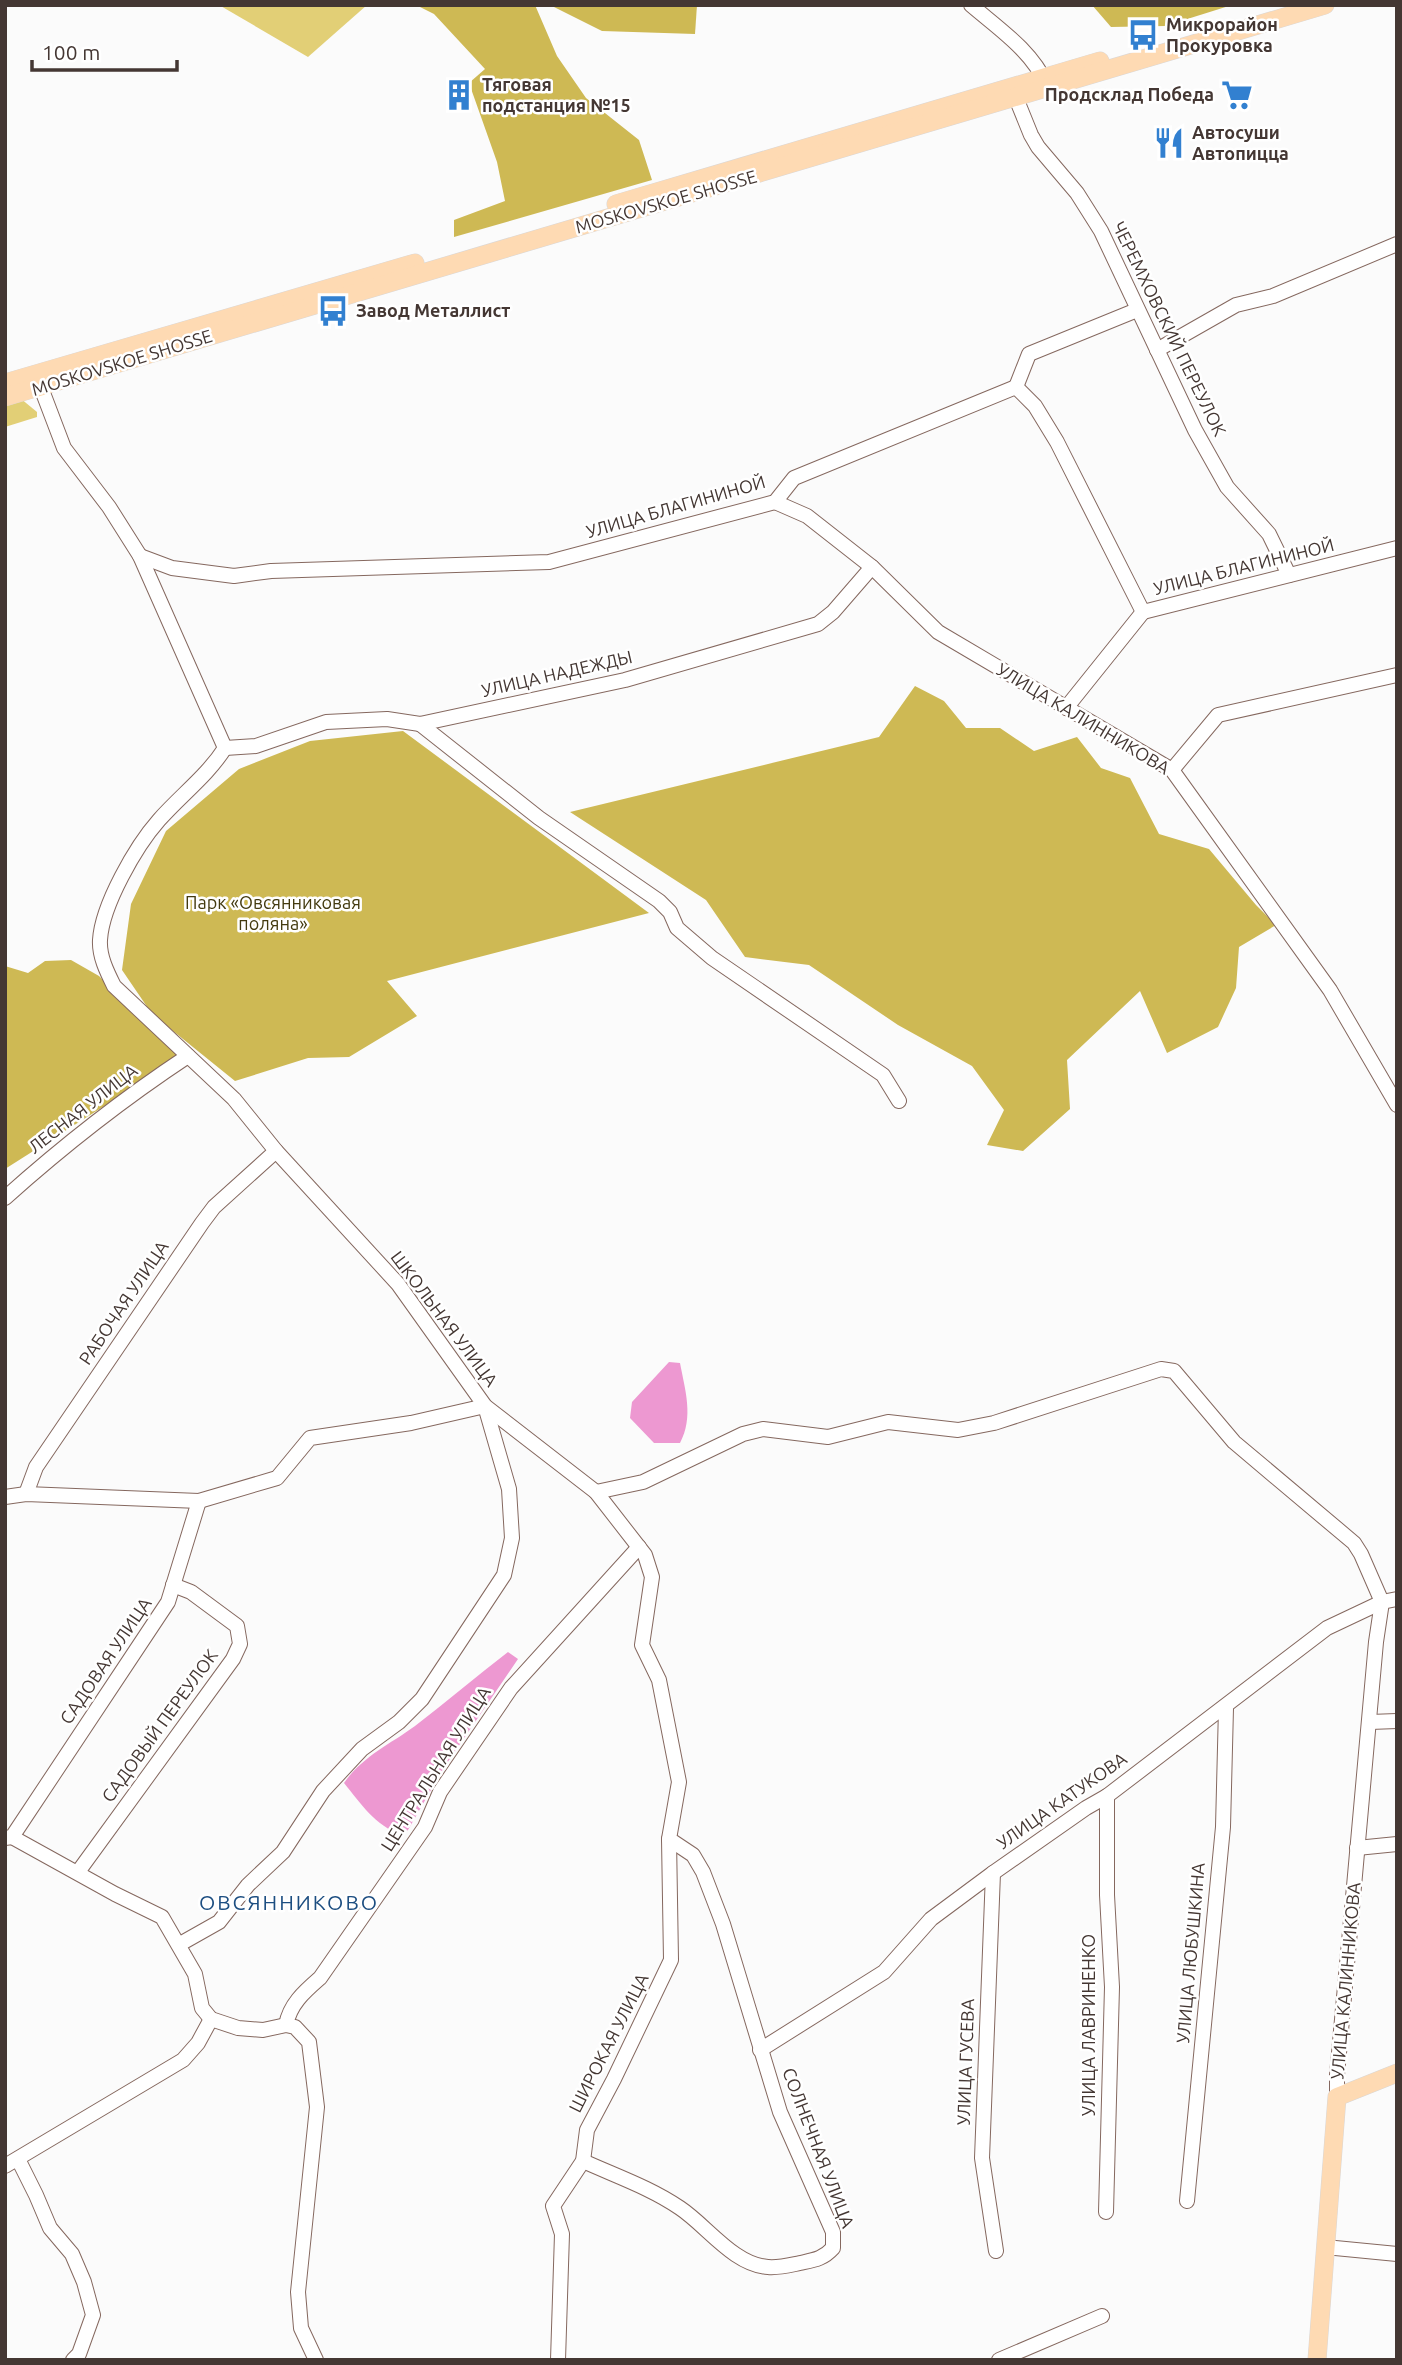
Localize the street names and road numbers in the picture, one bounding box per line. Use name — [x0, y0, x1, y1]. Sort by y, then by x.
street label: MOSKOVSKOE SHOSSE — [573, 166, 759, 237]
street label: ЧЕРЕМХОВСКИЙ ПЕРЕУЛОК — [1109, 218, 1231, 439]
street label: MOSKOVSKOE SHOSSE — [29, 325, 214, 399]
street label: УЛИЦА БЛАГИНИНОЙ — [584, 471, 768, 541]
street label: УЛИЦА БЛАГИНИНОЙ — [1151, 534, 1336, 598]
street label: УЛИЦА НАДЕЖДЫ — [479, 646, 634, 700]
street label: УЛИЦА КАЛИННИКОВА — [994, 659, 1174, 778]
street label: ЛЕСНАЯ УЛИЦА — [24, 1059, 141, 1157]
street label: РАБОЧАЯ УЛИЦА — [74, 1237, 172, 1368]
street label: ШКОЛЬНАЯ УЛИЦА — [387, 1247, 502, 1390]
street label: САДОВАЯ УЛИЦА — [56, 1593, 155, 1727]
street label: САДОВЫЙ ПЕРЕУЛОК — [97, 1645, 221, 1806]
street label: ЦЕНТРАЛЬНАЯ УЛИЦА — [376, 1682, 494, 1854]
street label: УЛИЦА КАТУКОВА — [993, 1748, 1130, 1852]
street label: УЛИЦА ЛЮБУШКИНА — [1172, 1862, 1208, 2044]
street label: УЛИЦА КАЛИННИКОВА — [1326, 1881, 1364, 2080]
street label: УЛИЦА ЛАВРИНЕНКО — [1078, 1934, 1098, 2116]
street label: ШИРОКАЯ УЛИЦА — [564, 1970, 652, 2115]
street label: УЛИЦА ГУСЕВА — [953, 1998, 977, 2126]
street label: СОЛНЕЧНАЯ УЛИЦА — [779, 2065, 859, 2231]

